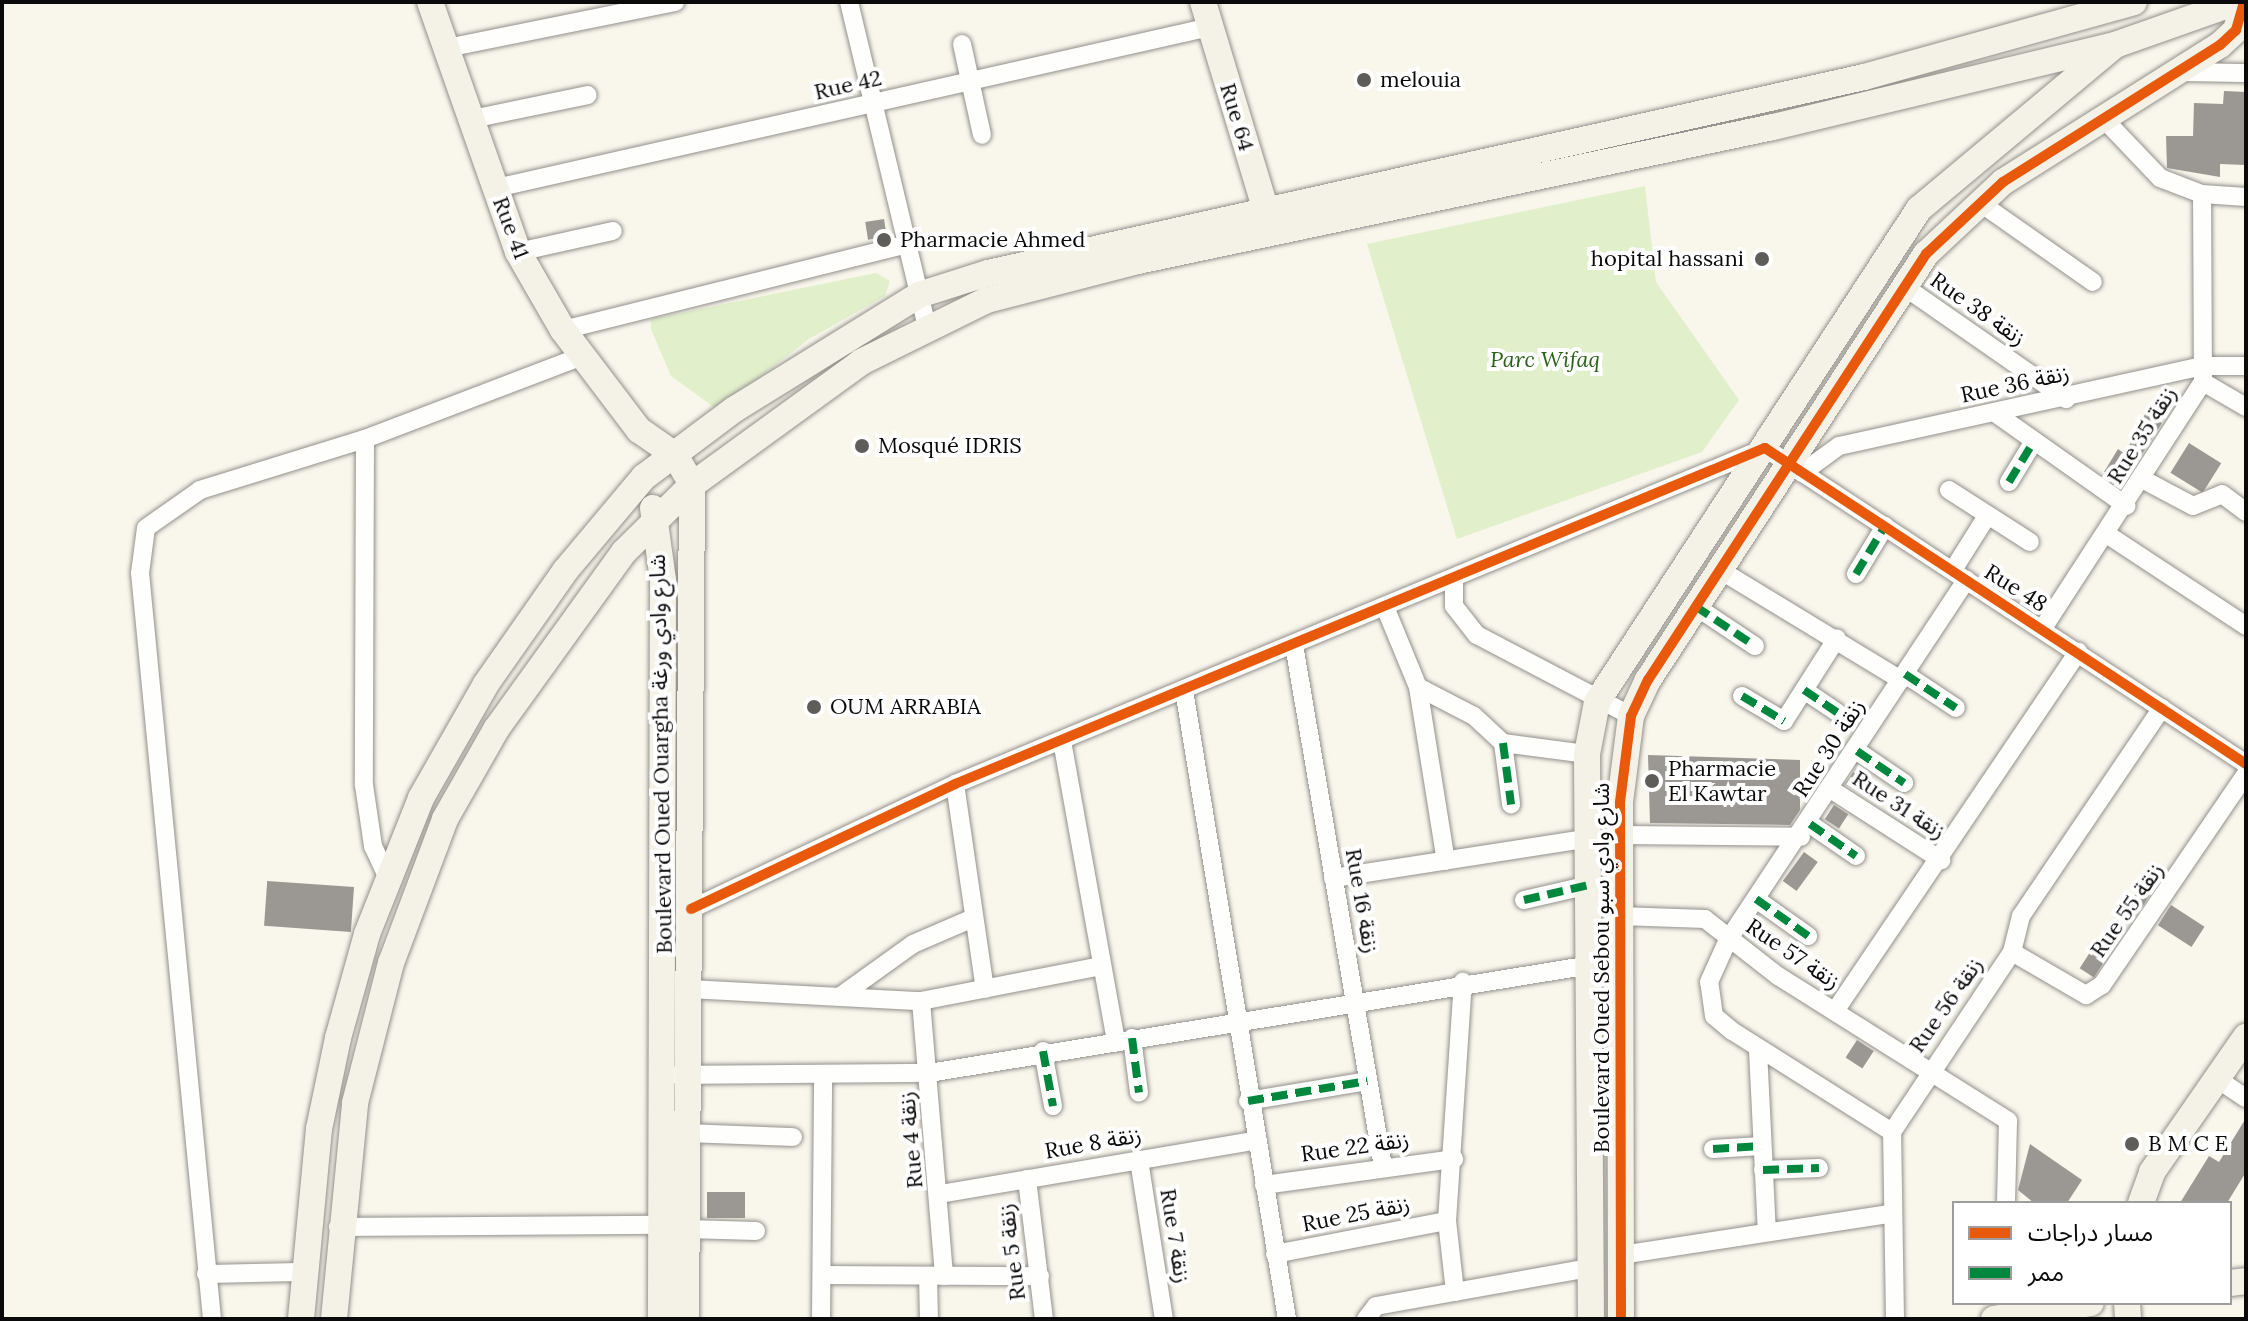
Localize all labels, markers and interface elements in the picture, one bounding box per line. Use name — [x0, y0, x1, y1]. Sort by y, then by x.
street label: Rue 42 — [812, 64, 884, 106]
place label: melouia — [1380, 67, 1461, 93]
marker: melouia — [1355, 71, 1373, 89]
street label: Rue 64 — [1214, 80, 1260, 154]
street label: Rue 41 — [487, 193, 535, 263]
place label: Pharmacie Ahmed — [900, 227, 1085, 253]
marker: Pharmacie Ahmed — [875, 231, 893, 249]
place label: hopital hassani — [1591, 246, 1744, 272]
marker: hopital hassani — [1751, 248, 1773, 270]
street label: Rue 38 زنقة — [1925, 267, 2031, 351]
park label: Parc Wifaq — [1490, 347, 1600, 373]
street label: Rue 36 زنقة — [1958, 360, 2072, 408]
street label: Rue 35 زنقة — [2102, 382, 2182, 488]
place label: Mosqué IDRIS — [878, 433, 1022, 459]
marker: Mosqué IDRIS — [853, 437, 871, 455]
street label: Boulevard Oued Ouargha شارع وادي ورغة — [644, 554, 678, 954]
street label: Rue 48 — [1980, 559, 2052, 617]
place label: OUM ARRABIA — [830, 694, 981, 720]
street label: Rue 30 زنقة — [1788, 694, 1870, 802]
marker: OUM ARRABIA — [805, 698, 823, 716]
place label: Pharmacie El Kawtar — [1668, 755, 1776, 806]
street label: Rue 31 زنقة — [1848, 765, 1950, 845]
marker: Pharmacie El Kawtar — [1643, 772, 1661, 790]
street label: Boulevard Oued Sebou شارع وادي سبو — [1589, 783, 1615, 1153]
street label: Rue 16 زنقة — [1340, 846, 1384, 956]
street label: Rue 55 زنقة — [2085, 858, 2169, 962]
street label: Rue 57 زنقة — [1741, 913, 1845, 995]
street label: Rue 56 زنقة — [1904, 952, 1988, 1058]
street label: Rue 4 زنقة — [894, 1090, 928, 1190]
street label: Rue 8 زنقة — [1043, 1122, 1143, 1164]
street label: Rue 22 زنقة — [1299, 1126, 1411, 1168]
place label: B M C E — [2148, 1131, 2228, 1157]
marker: B M C E — [2123, 1135, 2141, 1153]
street label: Rue 7 زنقة — [1154, 1187, 1196, 1285]
street label: Rue 25 زنقة — [1300, 1191, 1412, 1237]
legend — [1952, 1201, 2232, 1305]
street label: Rue 5 زنقة — [993, 1202, 1031, 1302]
text: مسار دراجات — [2028, 1217, 2153, 1248]
text: ممر — [2028, 1257, 2064, 1288]

